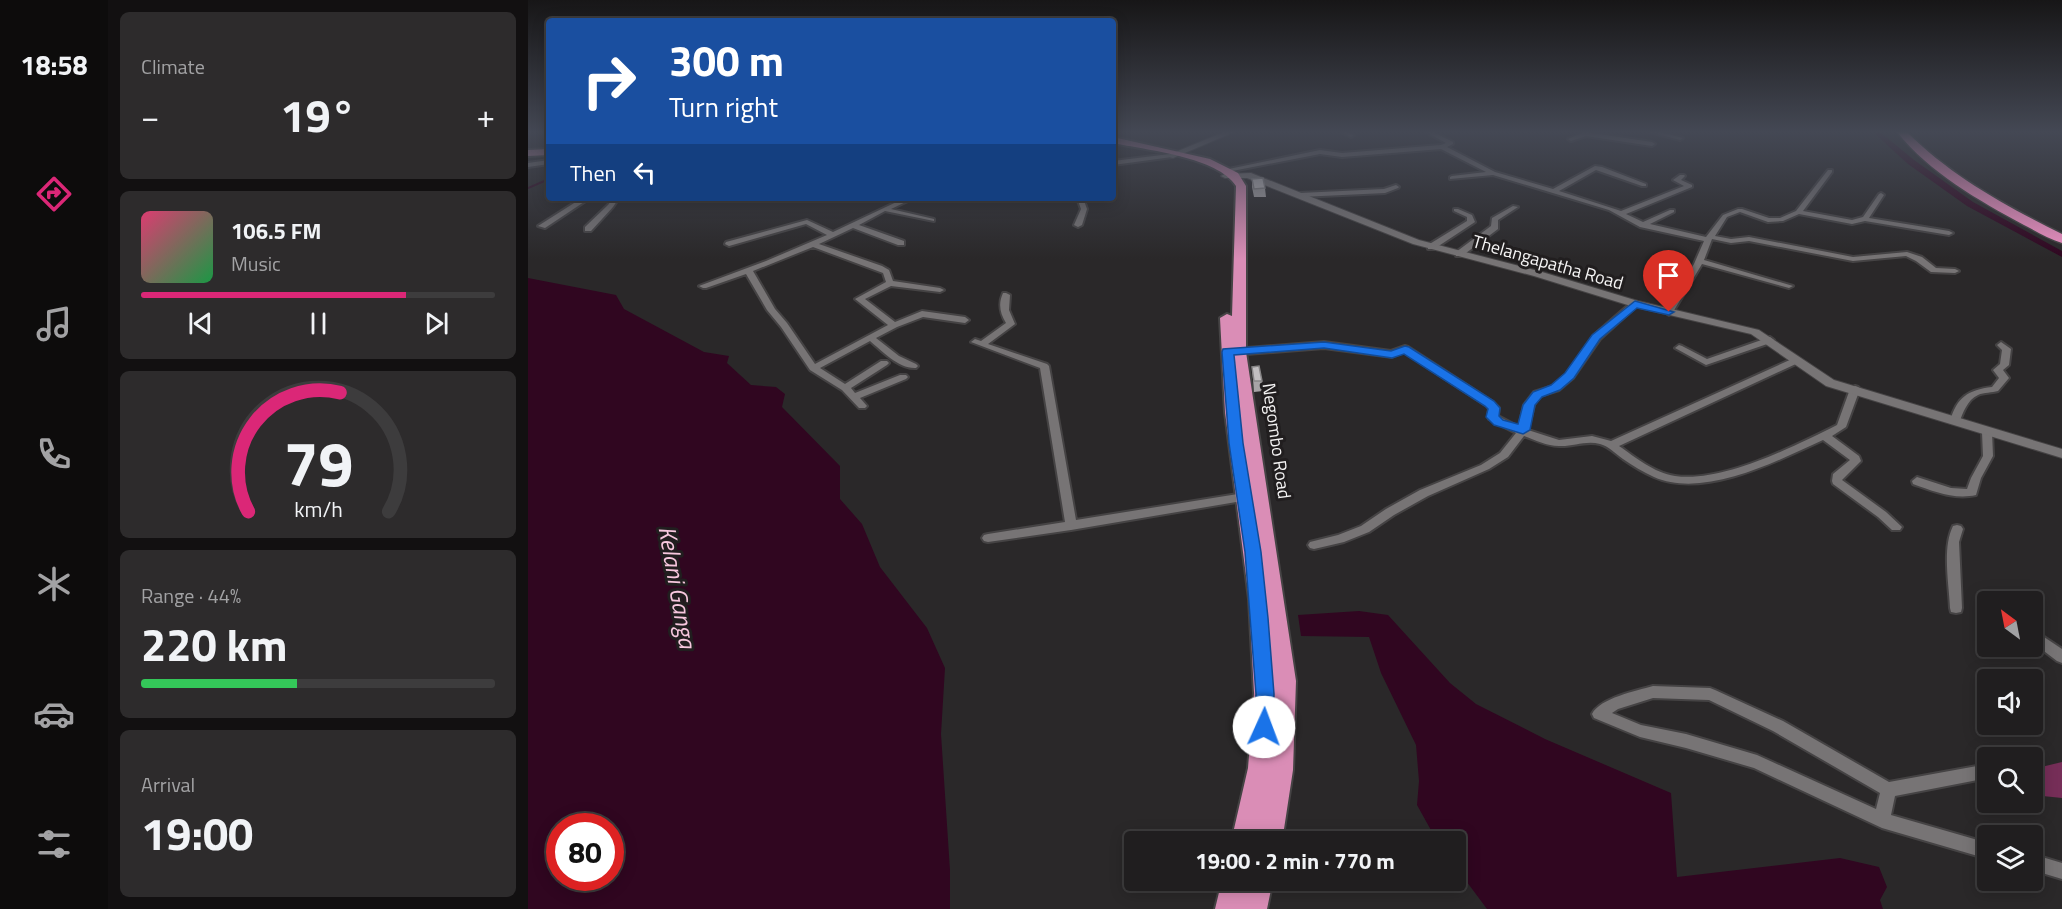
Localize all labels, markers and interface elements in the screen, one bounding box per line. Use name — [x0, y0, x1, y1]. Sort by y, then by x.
text: 300 m — [669, 28, 784, 92]
icon: right — [570, 42, 648, 120]
text: 18:58 — [20, 44, 88, 85]
text: Climate — [141, 51, 205, 82]
text: 19° — [280, 81, 356, 149]
text: Turn right — [669, 86, 778, 127]
text: − — [141, 91, 159, 141]
text: + — [477, 91, 495, 141]
text: Then — [570, 156, 616, 190]
icon: left — [628, 156, 661, 189]
icon: directions — [33, 173, 75, 215]
text: 106.5 FM — [231, 214, 321, 248]
street label: Thelangapatha Road — [1469, 228, 1627, 296]
text: Music — [231, 248, 281, 279]
pin — [1643, 250, 1694, 312]
icon: arrive — [1652, 259, 1685, 292]
icon: music — [33, 303, 75, 345]
icon: previous — [184, 307, 217, 340]
icon: pause — [302, 307, 335, 340]
icon: next — [420, 307, 453, 340]
street label: Negombo Road — [1255, 381, 1299, 501]
text: 79 — [283, 415, 353, 510]
icon: phone — [33, 433, 75, 475]
text: km/h — [294, 493, 342, 525]
water label: Kelani Ganga — [650, 523, 707, 653]
icon: climate — [33, 563, 75, 605]
text: Range · 44% — [141, 580, 241, 611]
north arrow — [1977, 591, 2043, 657]
map controls — [1977, 591, 2043, 891]
text: 220 km — [141, 610, 287, 678]
button: sound — [1977, 669, 2043, 735]
icon: car — [33, 693, 75, 735]
position arrow — [1232, 695, 1296, 759]
button: search — [1977, 747, 2043, 813]
text: Arrival — [141, 769, 195, 800]
text: 19:00 — [141, 799, 253, 867]
speed limit sign: 80 — [546, 813, 624, 891]
icon: filters — [33, 823, 75, 865]
button: layers — [1977, 825, 2043, 891]
text: 19:00 · 2 min · 770 m — [1195, 844, 1395, 878]

